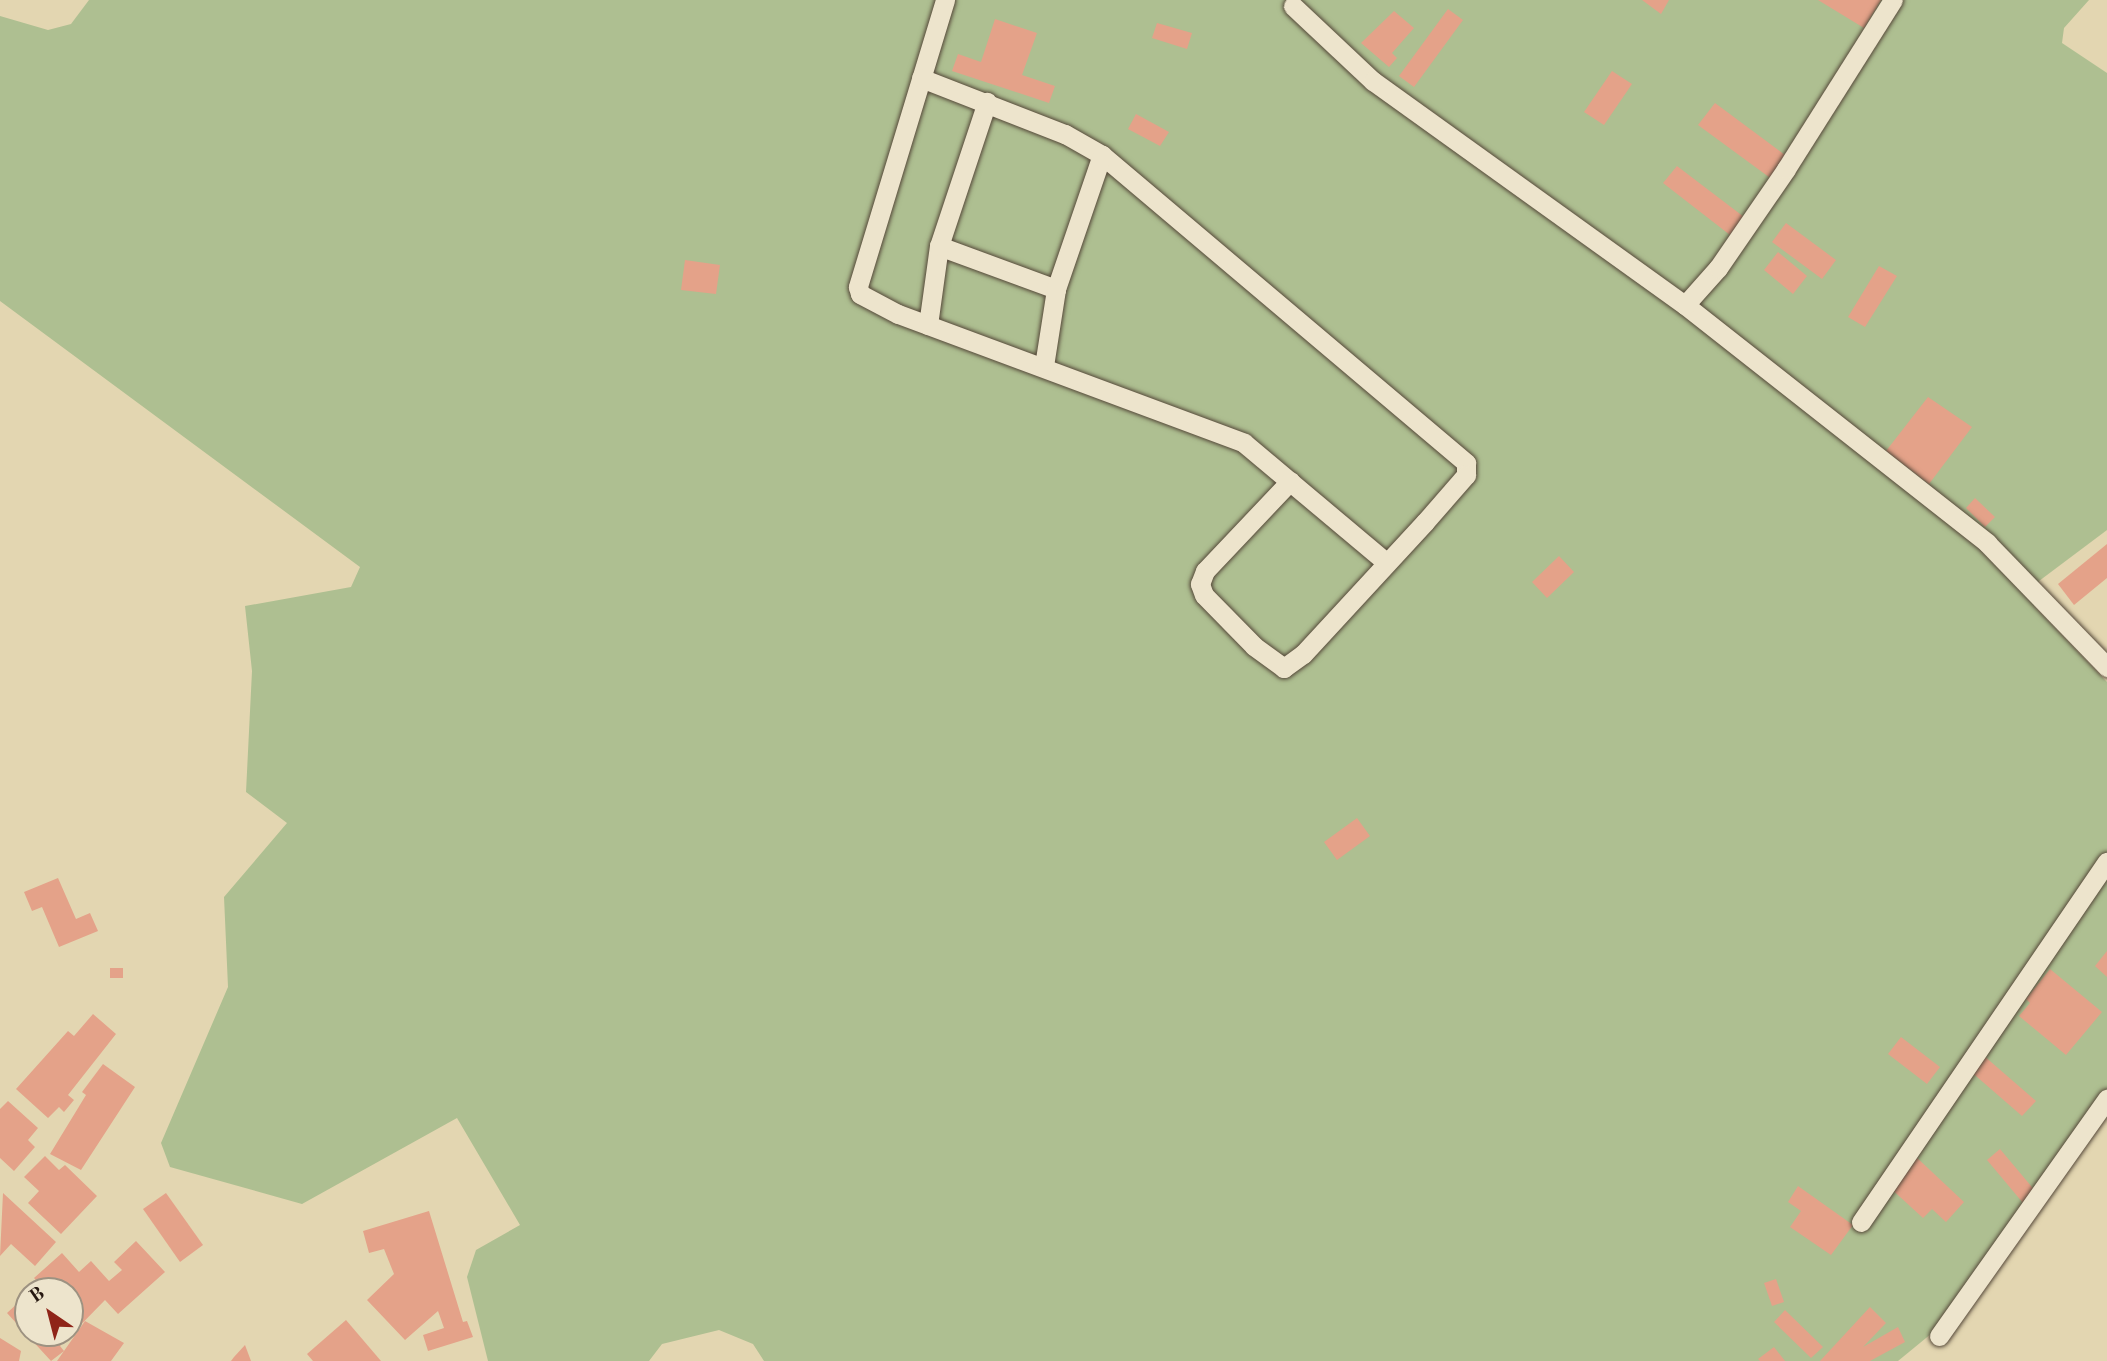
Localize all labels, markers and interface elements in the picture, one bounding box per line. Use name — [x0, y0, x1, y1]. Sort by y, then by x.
north arrow — [14, 1277, 84, 1347]
text: B — [27, 1284, 49, 1308]

